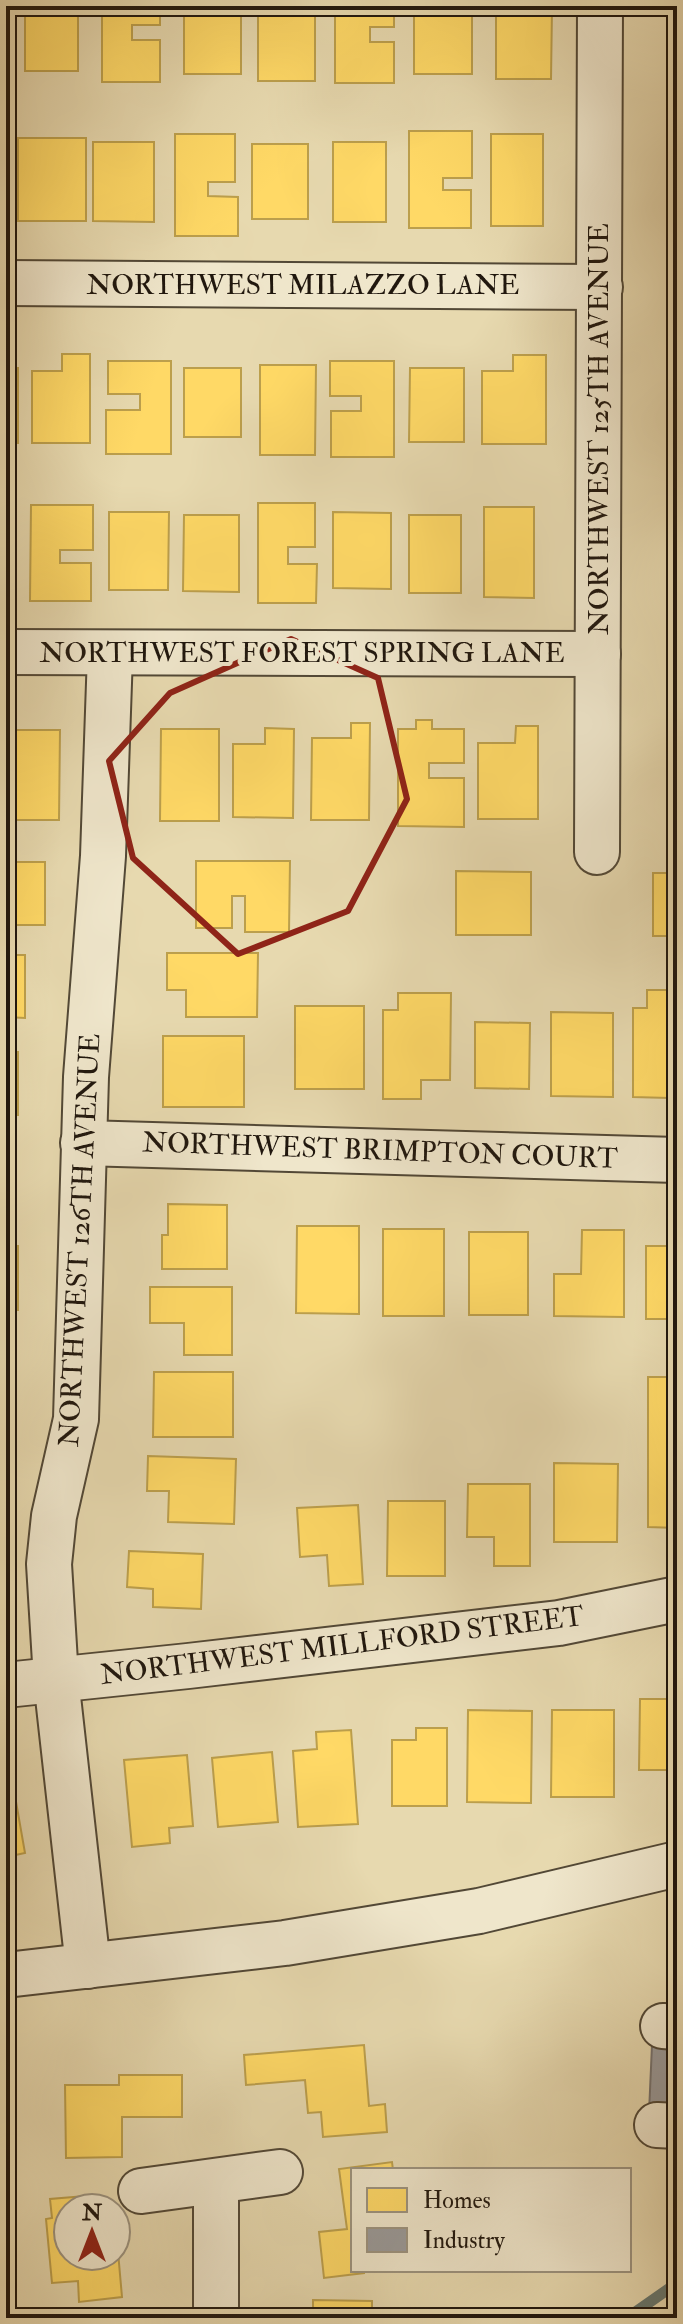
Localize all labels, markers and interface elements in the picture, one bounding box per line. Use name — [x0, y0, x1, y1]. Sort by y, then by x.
street label: NORTHWEST 125TH AVENUE — [582, 223, 617, 635]
street label: NORTHWEST MILAZZO LANE — [87, 268, 519, 303]
street label: NORTHWEST FOREST SPRING LANE — [39, 636, 565, 671]
street label: NORTHWEST 126TH AVENUE — [52, 1032, 108, 1448]
street label: NORTHWEST BRIMPTON COURT — [142, 1125, 619, 1177]
street label: NORTHWEST MILLFORD STREET — [98, 1599, 586, 1693]
legend — [351, 2168, 631, 2272]
text: Homes — [423, 2185, 491, 2216]
north arrow — [52, 2192, 132, 2272]
text: N — [81, 2199, 102, 2227]
text: Industry — [423, 2225, 505, 2256]

